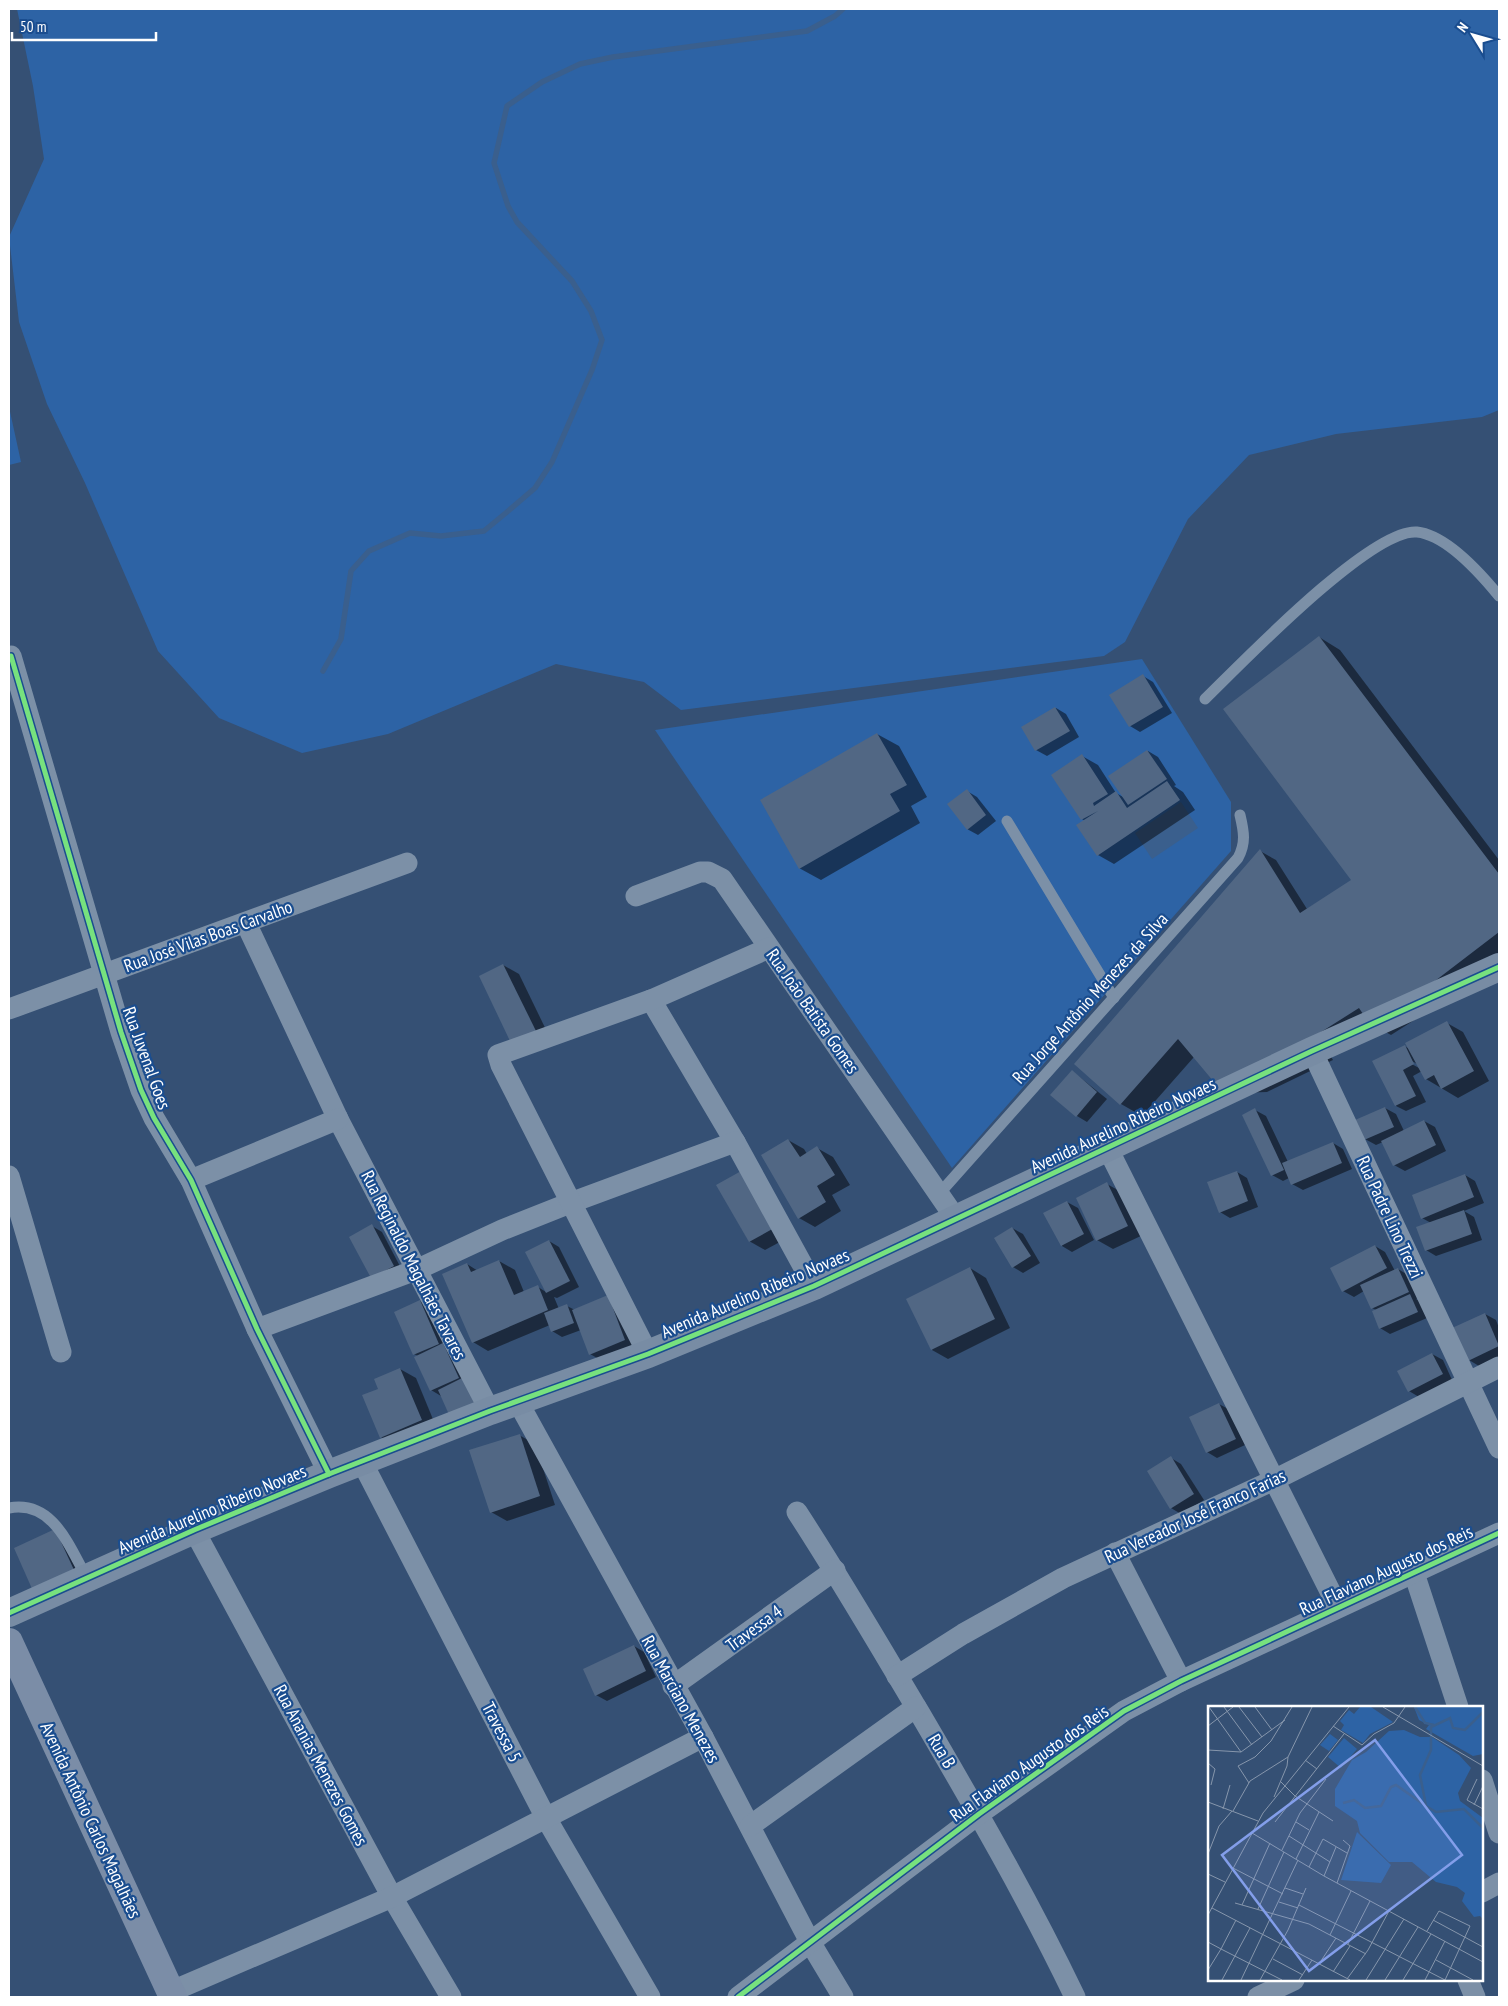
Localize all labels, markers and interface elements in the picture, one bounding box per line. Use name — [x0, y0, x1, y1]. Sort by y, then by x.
scale bar — [12, 10, 156, 42]
north arrow — [1448, 10, 1498, 60]
text: 50 m — [20, 17, 46, 36]
text: N — [1453, 19, 1472, 36]
street label: Rua José Vilas Boas Carvalho — [121, 895, 296, 977]
street label: Rua Jorge Antônio Menezes da Silva — [1007, 908, 1173, 1088]
street label: Rua João Batista Gomes — [761, 944, 865, 1078]
street label: Rua Juvenal Goes — [118, 1004, 176, 1112]
street label: Avenida Aurelino Ribeiro Novaes — [1027, 1072, 1219, 1178]
street label: Rua Padre Lino Trezzi — [1352, 1152, 1428, 1282]
street label: Rua Reginaldo Magalhães Tavares — [356, 1167, 472, 1363]
street label: Avenida Aurelino Ribeiro Novaes — [658, 1243, 852, 1343]
street label: Avenida Aurelino Ribeiro Novaes — [115, 1459, 309, 1559]
street label: Rua Vereador José Franco Farias — [1101, 1464, 1289, 1568]
street label: Rua Flaviano Augusto dos Reis — [1296, 1520, 1476, 1620]
street label: Travessa 4 — [721, 1600, 787, 1656]
street label: Rua Marciano Menezes — [637, 1631, 725, 1767]
street label: Rua Ananias Menezes Gomes — [269, 1681, 373, 1849]
street label: Travessa 5 — [477, 1698, 527, 1766]
street label: Rua Flaviano Augusto dos Reis — [945, 1699, 1113, 1827]
inset map — [1208, 1706, 1483, 1981]
street label: Avenida Antônio Carlos Magalhães — [35, 1718, 147, 1922]
street label: Rua B — [923, 1730, 961, 1772]

